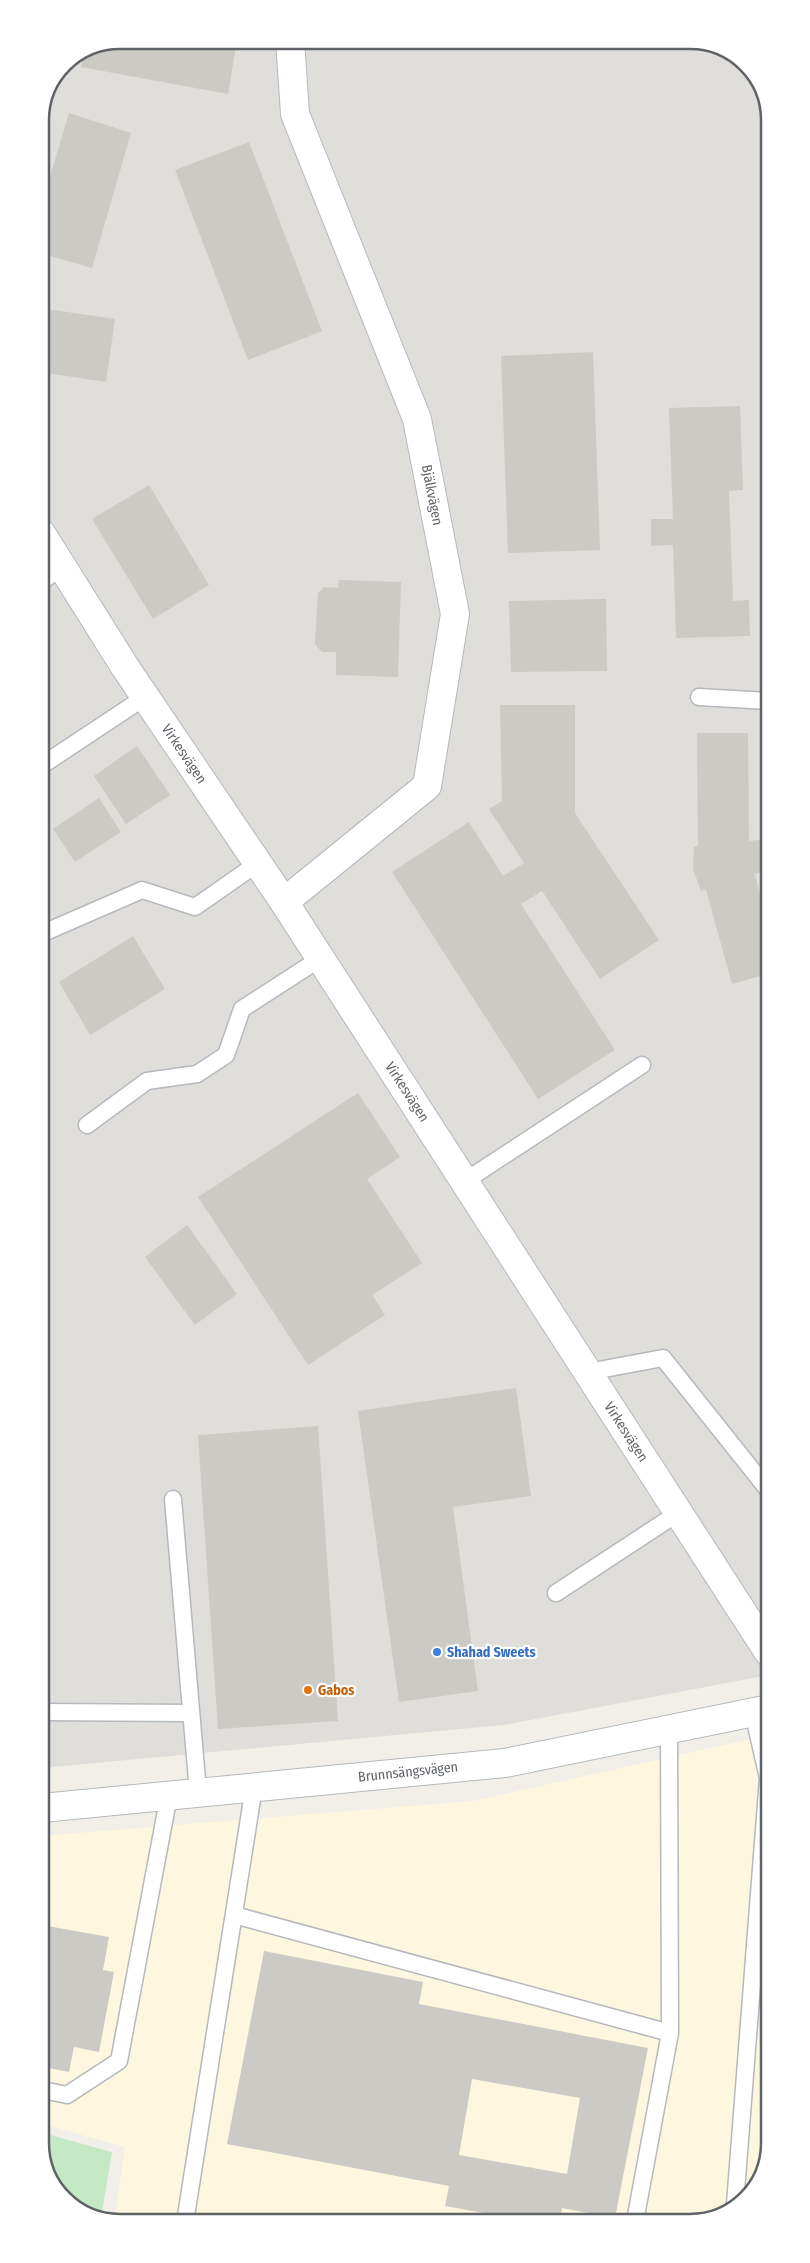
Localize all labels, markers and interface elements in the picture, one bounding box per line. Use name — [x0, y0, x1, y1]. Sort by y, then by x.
street label: Bjälkvägen — [418, 463, 446, 527]
street label: Virkesvägen — [158, 721, 210, 787]
street label: Virkesvägen — [381, 1059, 433, 1125]
street label: Virkesvägen — [600, 1399, 652, 1465]
place label: Shahad Sweets — [447, 1644, 536, 1661]
marker: Shahad Sweets — [431, 1646, 443, 1658]
place label: Gabos — [318, 1682, 354, 1699]
marker: Gabos — [302, 1684, 314, 1696]
street label: Brunnsängsvägen — [357, 1758, 459, 1786]

